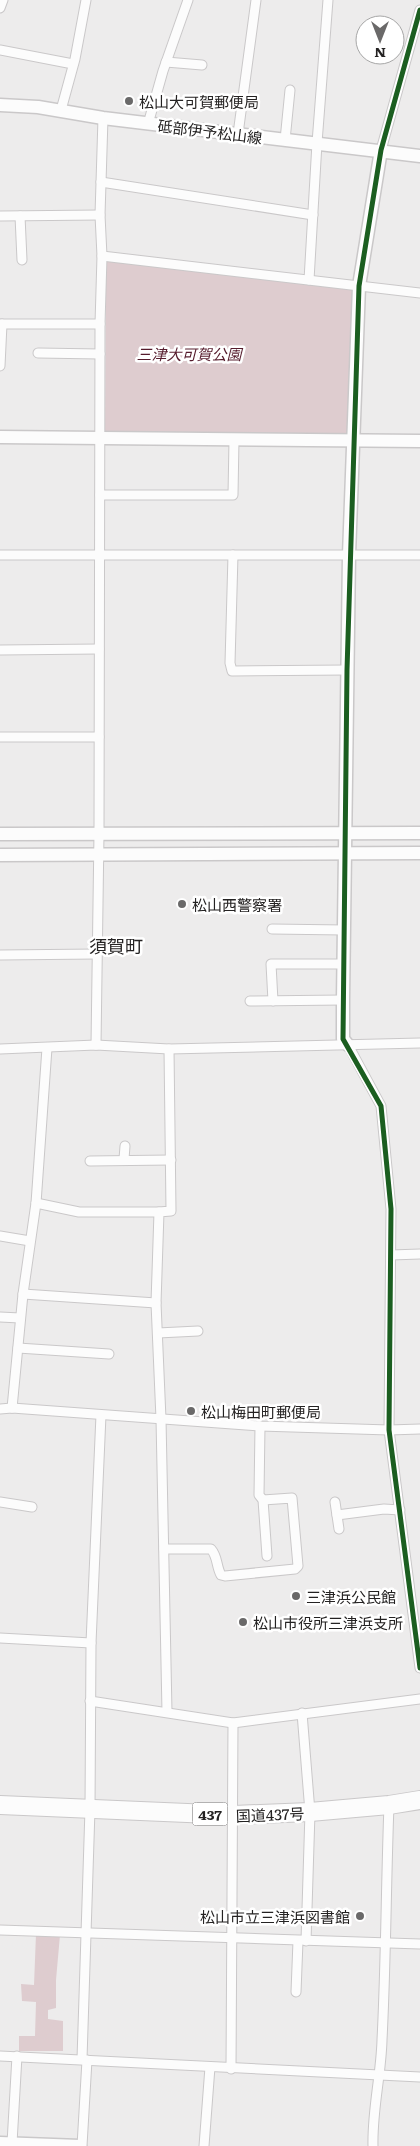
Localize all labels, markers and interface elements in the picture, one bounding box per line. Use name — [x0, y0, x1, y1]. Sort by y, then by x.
north arrow — [355, 15, 405, 65]
text: N — [374, 44, 386, 64]
place label: 松山大可賀郵便局 — [139, 90, 259, 113]
marker: 松山大可賀郵便局 — [123, 95, 135, 107]
street label: 砥部伊予松山線 — [156, 113, 264, 149]
park label: 三津大可賀公園 — [136, 342, 243, 365]
place label: 松山西警察署 — [192, 893, 282, 916]
marker: 松山西警察署 — [176, 898, 188, 910]
district label: 須賀町 — [89, 932, 143, 959]
place label: 松山梅田町郵便局 — [201, 1400, 321, 1423]
marker: 松山梅田町郵便局 — [185, 1405, 197, 1417]
place label: 三津浜公民館 — [306, 1585, 396, 1608]
marker: 三津浜公民館 — [290, 1590, 302, 1602]
place label: 松山市役所三津浜支所 — [253, 1611, 403, 1634]
marker: 松山市役所三津浜支所 — [237, 1616, 249, 1628]
street label: 国道437号 — [235, 1801, 305, 1827]
road number: 437 — [192, 1802, 228, 1826]
place label: 松山市立三津浜図書館 — [200, 1905, 350, 1928]
marker: 松山市立三津浜図書館 — [354, 1910, 366, 1922]

